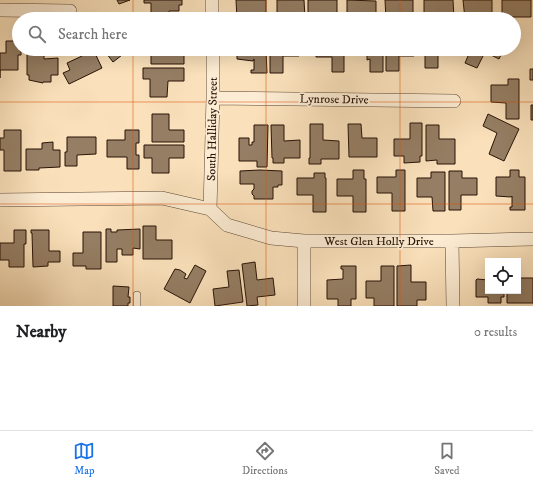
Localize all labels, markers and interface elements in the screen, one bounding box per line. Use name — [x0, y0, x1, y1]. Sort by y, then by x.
search box — [12, 12, 521, 56]
icon: search — [26, 23, 48, 45]
text: Search here — [58, 25, 127, 44]
street label: South Halliday Street — [204, 77, 221, 181]
street label: Lynrose Drive — [299, 91, 369, 108]
street label: West Glen Holly Drive — [323, 234, 434, 249]
map controls — [485, 258, 521, 294]
button: locate — [485, 258, 521, 294]
text: Nearby — [16, 321, 66, 343]
text: 0 results — [474, 324, 517, 340]
tab: Map — [73, 440, 95, 478]
tab: Directions — [242, 440, 288, 478]
tab: Saved — [434, 440, 460, 478]

